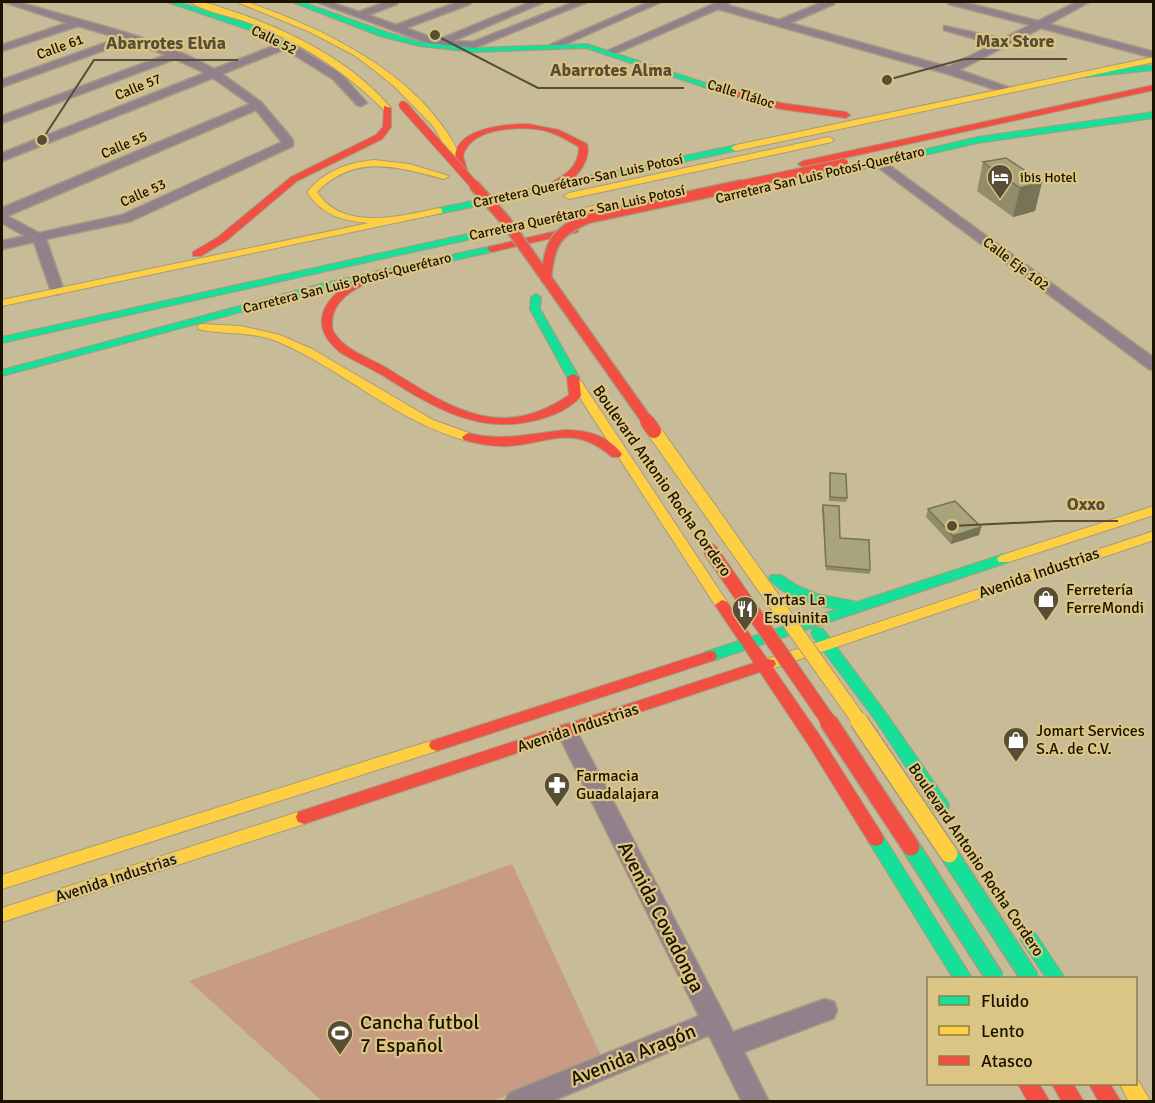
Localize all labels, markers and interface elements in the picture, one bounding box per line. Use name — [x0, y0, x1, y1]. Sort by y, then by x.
street label: Calle 52 — [248, 22, 300, 58]
callout: Max Store — [964, 23, 1067, 59]
callout: Abarrotes Elvia — [94, 24, 238, 60]
text: Max Store — [976, 30, 1054, 52]
street label: Calle 61 — [34, 31, 86, 63]
text: Abarrotes Elvia — [106, 32, 226, 54]
callout: Abarrotes Alma — [538, 52, 684, 88]
text: Abarrotes Alma — [550, 59, 672, 81]
street label: Calle 57 — [112, 70, 164, 104]
street label: Calle Tláloc — [705, 76, 777, 112]
street label: Calle 55 — [98, 128, 150, 162]
street label: Carretera San Luis Potosí-Querétaro — [714, 143, 926, 207]
street label: Carretera Querétaro-San Luis Potosí — [472, 150, 685, 212]
hotel icon: ibis Hotel — [985, 162, 1015, 200]
place label: ibis Hotel — [1020, 169, 1077, 186]
street label: Calle 53 — [117, 175, 169, 211]
street label: Carretera Querétaro - San Luis Potosí — [468, 182, 687, 244]
street label: Calle Eje 102 — [980, 234, 1052, 294]
street label: Carretera San Luis Potosí-Querétaro — [241, 249, 453, 317]
street label: Boulevard Antonio Rocha Cordero — [588, 381, 736, 581]
callout: Oxxo — [1055, 485, 1118, 521]
text: Oxxo — [1067, 493, 1105, 515]
street label: Avenida Industrias — [976, 543, 1102, 603]
place label: Ferretería FerreMondi — [1066, 580, 1144, 618]
shop icon: Ferretería FerreMondi — [1031, 584, 1061, 622]
place label: Tortas La Esquinita — [764, 590, 828, 628]
restaurant icon: Tortas La Esquinita — [730, 594, 760, 632]
street label: Avenida Industrias — [515, 699, 641, 757]
place label: Jomart Services S.A. de C.V. — [1036, 721, 1145, 759]
shop icon: Jomart Services S.A. de C.V. — [1001, 725, 1031, 763]
street label: Boulevard Antonio Rocha Cordero — [904, 759, 1048, 961]
place label: Farmacia Guadalajara — [576, 766, 659, 804]
pharmacy icon: Farmacia Guadalajara — [542, 770, 572, 808]
street label: Avenida Covadonga — [612, 837, 710, 997]
street label: Avenida Industrias — [53, 849, 179, 907]
legend — [927, 977, 1137, 1085]
text: Fluido — [981, 990, 1029, 1012]
place label: Cancha futbol 7 Español — [360, 1010, 479, 1058]
sports icon: Cancha futbol 7 Español — [325, 1018, 355, 1056]
street label: Avenida Aragón — [566, 1018, 700, 1092]
text: Lento — [981, 1020, 1024, 1042]
text: Atasco — [981, 1050, 1033, 1072]

